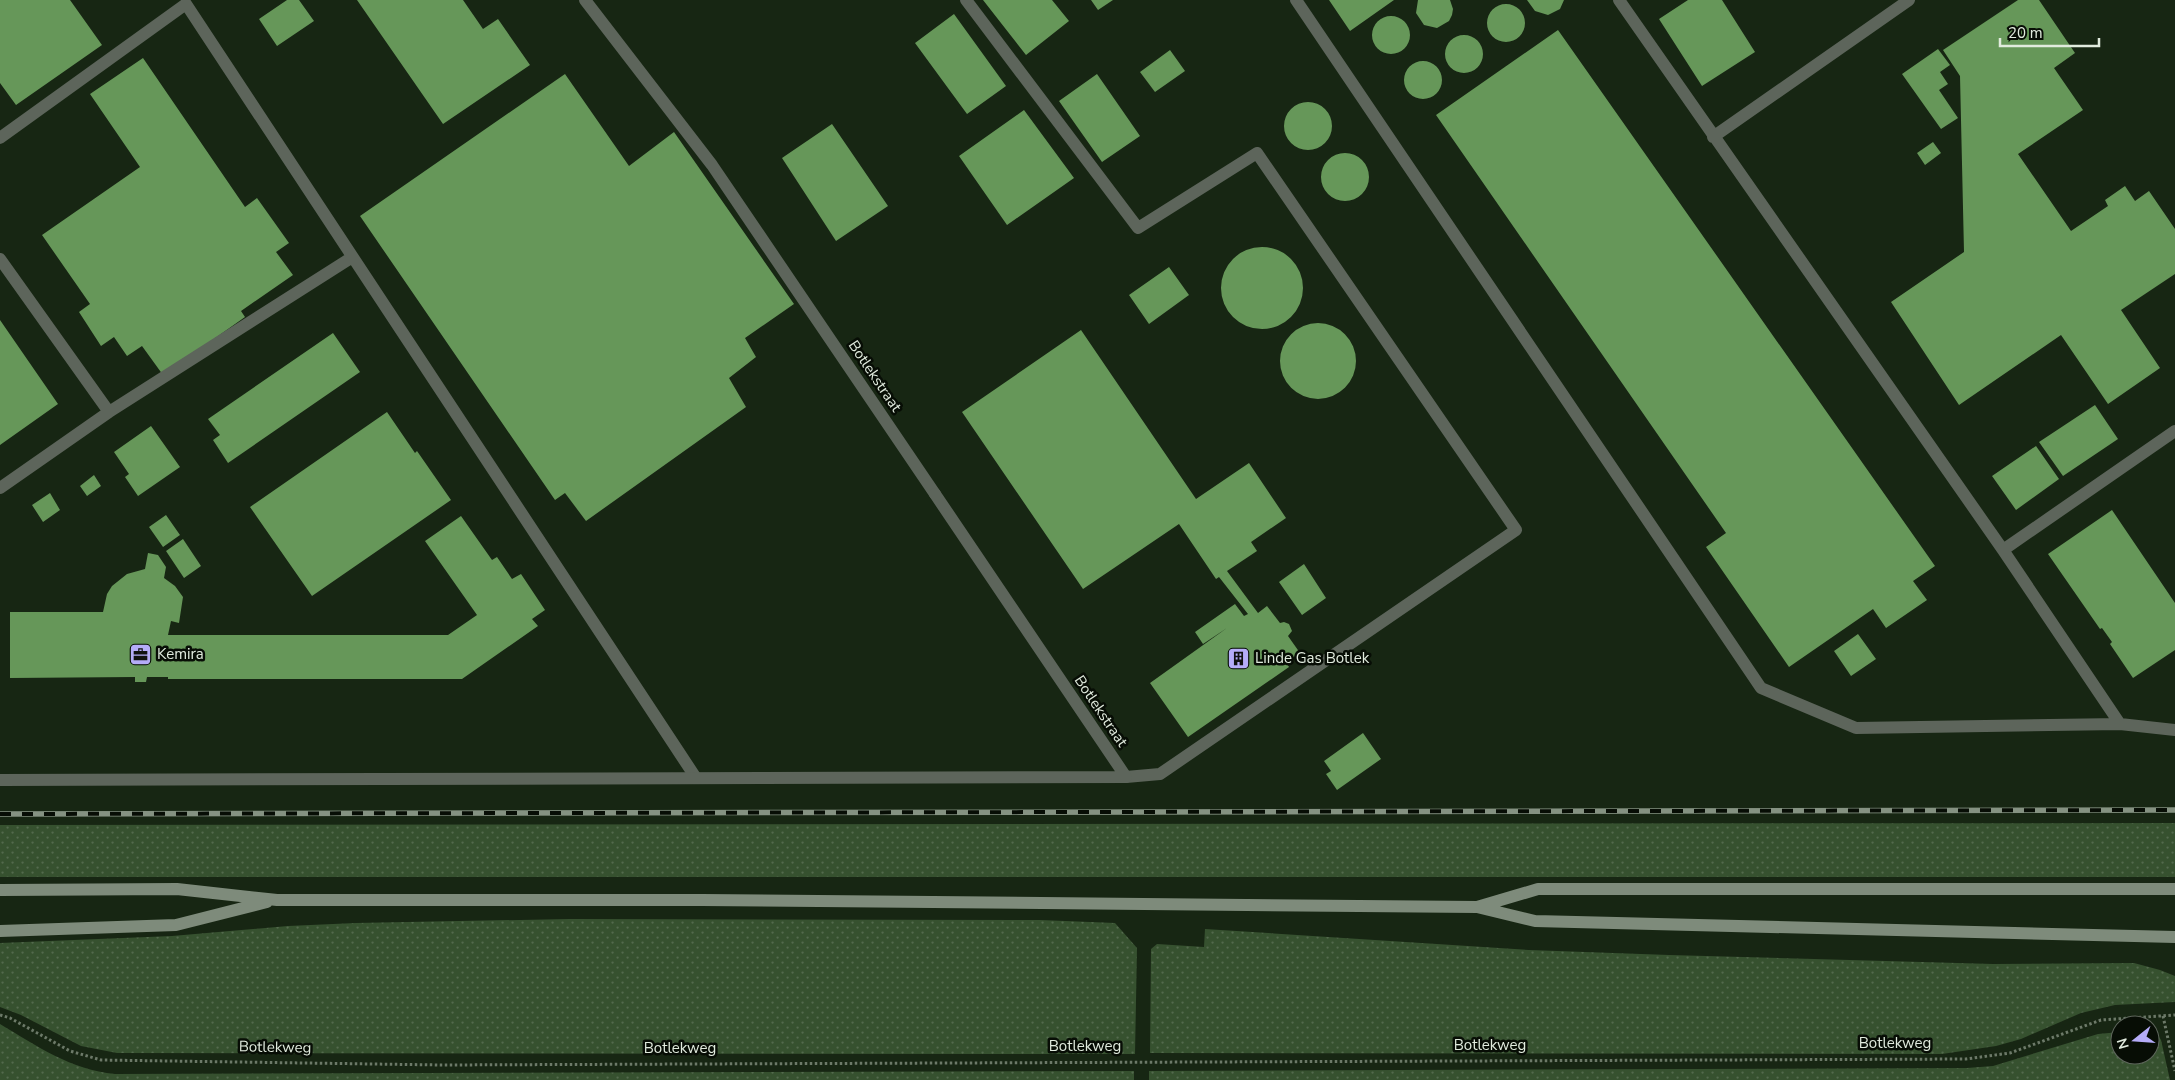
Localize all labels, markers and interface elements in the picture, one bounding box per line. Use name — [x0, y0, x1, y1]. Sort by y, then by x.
scale bar — [2000, 15, 2099, 47]
text: 20 m — [2008, 23, 2043, 43]
street label: Botlekstraat — [844, 336, 907, 416]
office icon: Kemira — [129, 642, 153, 666]
place label: Kemira — [157, 644, 204, 664]
building icon: Linde Gas Botlek — [1227, 646, 1251, 670]
place label: Linde Gas Botlek — [1255, 648, 1370, 668]
street label: Botlekstraat — [1070, 671, 1133, 751]
north arrow — [2110, 1015, 2160, 1065]
street label: Botlekweg — [1859, 1033, 1931, 1053]
street label: Botlekweg — [1454, 1035, 1526, 1055]
street label: Botlekweg — [239, 1036, 311, 1058]
street label: Botlekweg — [1049, 1036, 1121, 1056]
text: N — [2112, 1036, 2134, 1051]
street label: Botlekweg — [644, 1038, 716, 1058]

